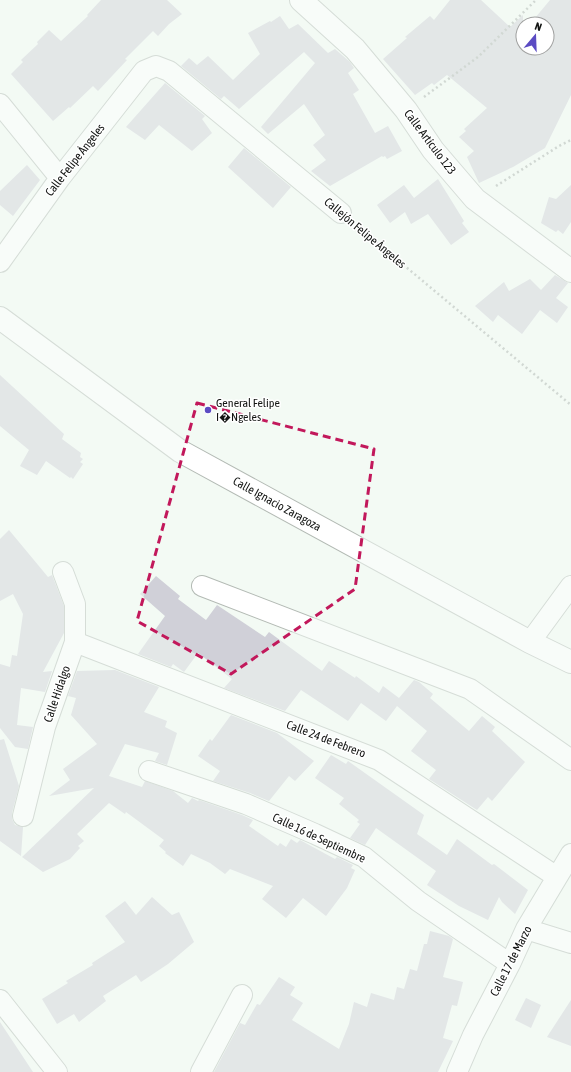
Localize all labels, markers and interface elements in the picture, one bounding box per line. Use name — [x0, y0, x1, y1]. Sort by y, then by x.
north arrow — [515, 16, 555, 56]
text: N — [533, 20, 543, 33]
street label: Calle Artículo 123 — [401, 107, 459, 177]
street label: Calle Felipe Ángeles — [42, 121, 108, 199]
street label: Callejón Felipe Ángeles — [321, 195, 409, 271]
place label: General Felipe I�Ngeles — [216, 396, 280, 424]
marker: General Felipe I�Ngeles — [203, 405, 213, 415]
street label: Calle Ignacio Zaragoza — [230, 474, 324, 534]
street label: Calle Hidalgo — [41, 664, 73, 724]
street label: Calle 24 de Febrero — [284, 717, 368, 761]
street label: Calle 16 de Septiembre — [270, 810, 368, 866]
street label: Calle 17 de Marzo — [487, 923, 535, 998]

